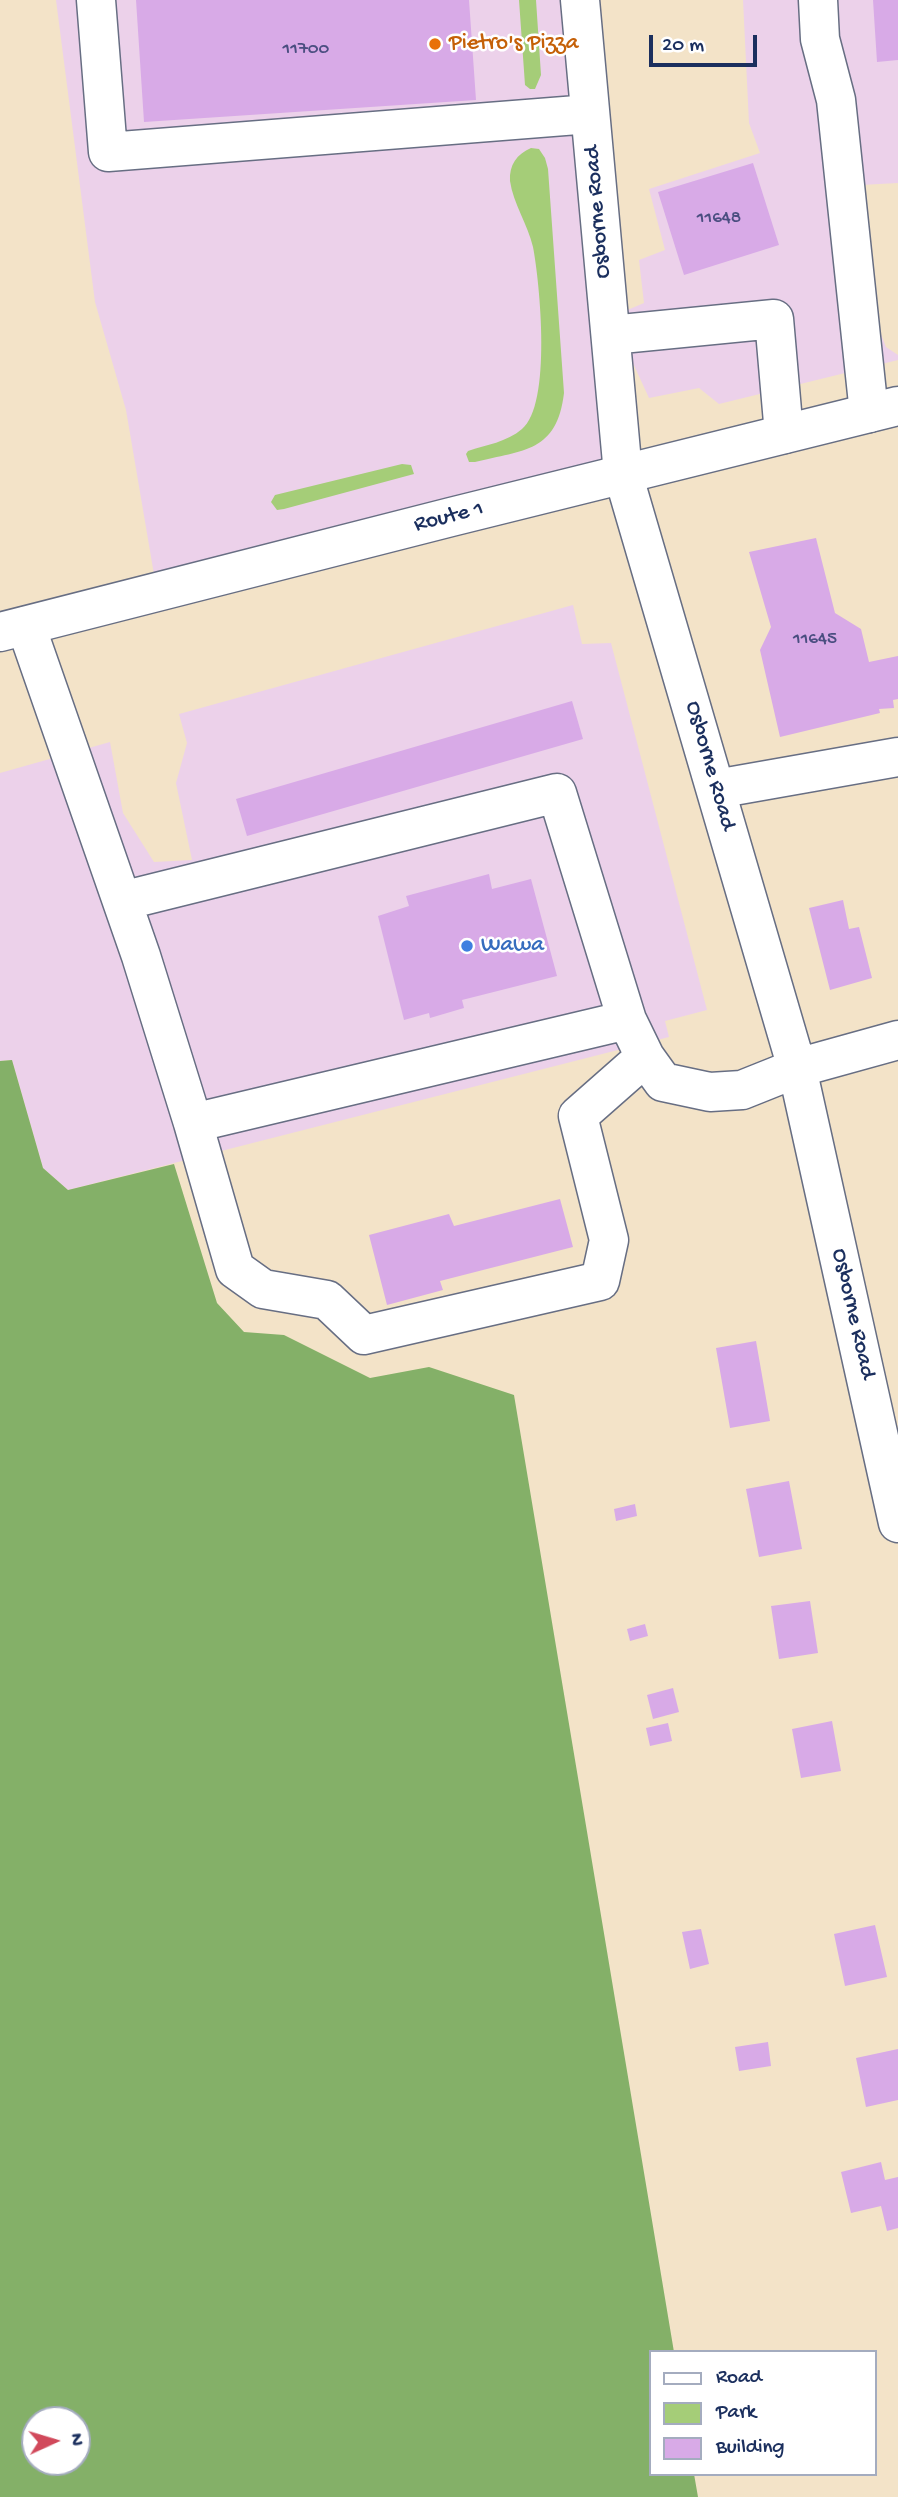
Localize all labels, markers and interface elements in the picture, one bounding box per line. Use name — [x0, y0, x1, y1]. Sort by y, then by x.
scale bar — [653, 21, 762, 65]
place label: Pietro's Pizza — [449, 30, 578, 58]
text: 20 m — [662, 34, 704, 59]
marker: Pietro's Pizza — [427, 36, 443, 52]
house number: 11700 — [283, 39, 329, 61]
street label: Osborne Road — [579, 145, 619, 279]
house number: 11648 — [697, 208, 741, 230]
street label: Route 1 — [411, 496, 487, 540]
house number: 11645 — [793, 629, 837, 651]
street label: Osborne Road — [677, 698, 741, 834]
place label: Wawa — [481, 932, 544, 960]
marker: Wawa — [459, 938, 475, 954]
street label: Osborne Road — [824, 1246, 880, 1382]
legend — [650, 2350, 877, 2476]
text: Road — [716, 2366, 762, 2391]
text: Park — [716, 2401, 756, 2426]
north arrow — [21, 2406, 91, 2476]
text: N — [64, 2433, 87, 2447]
text: Building — [716, 2436, 785, 2461]

